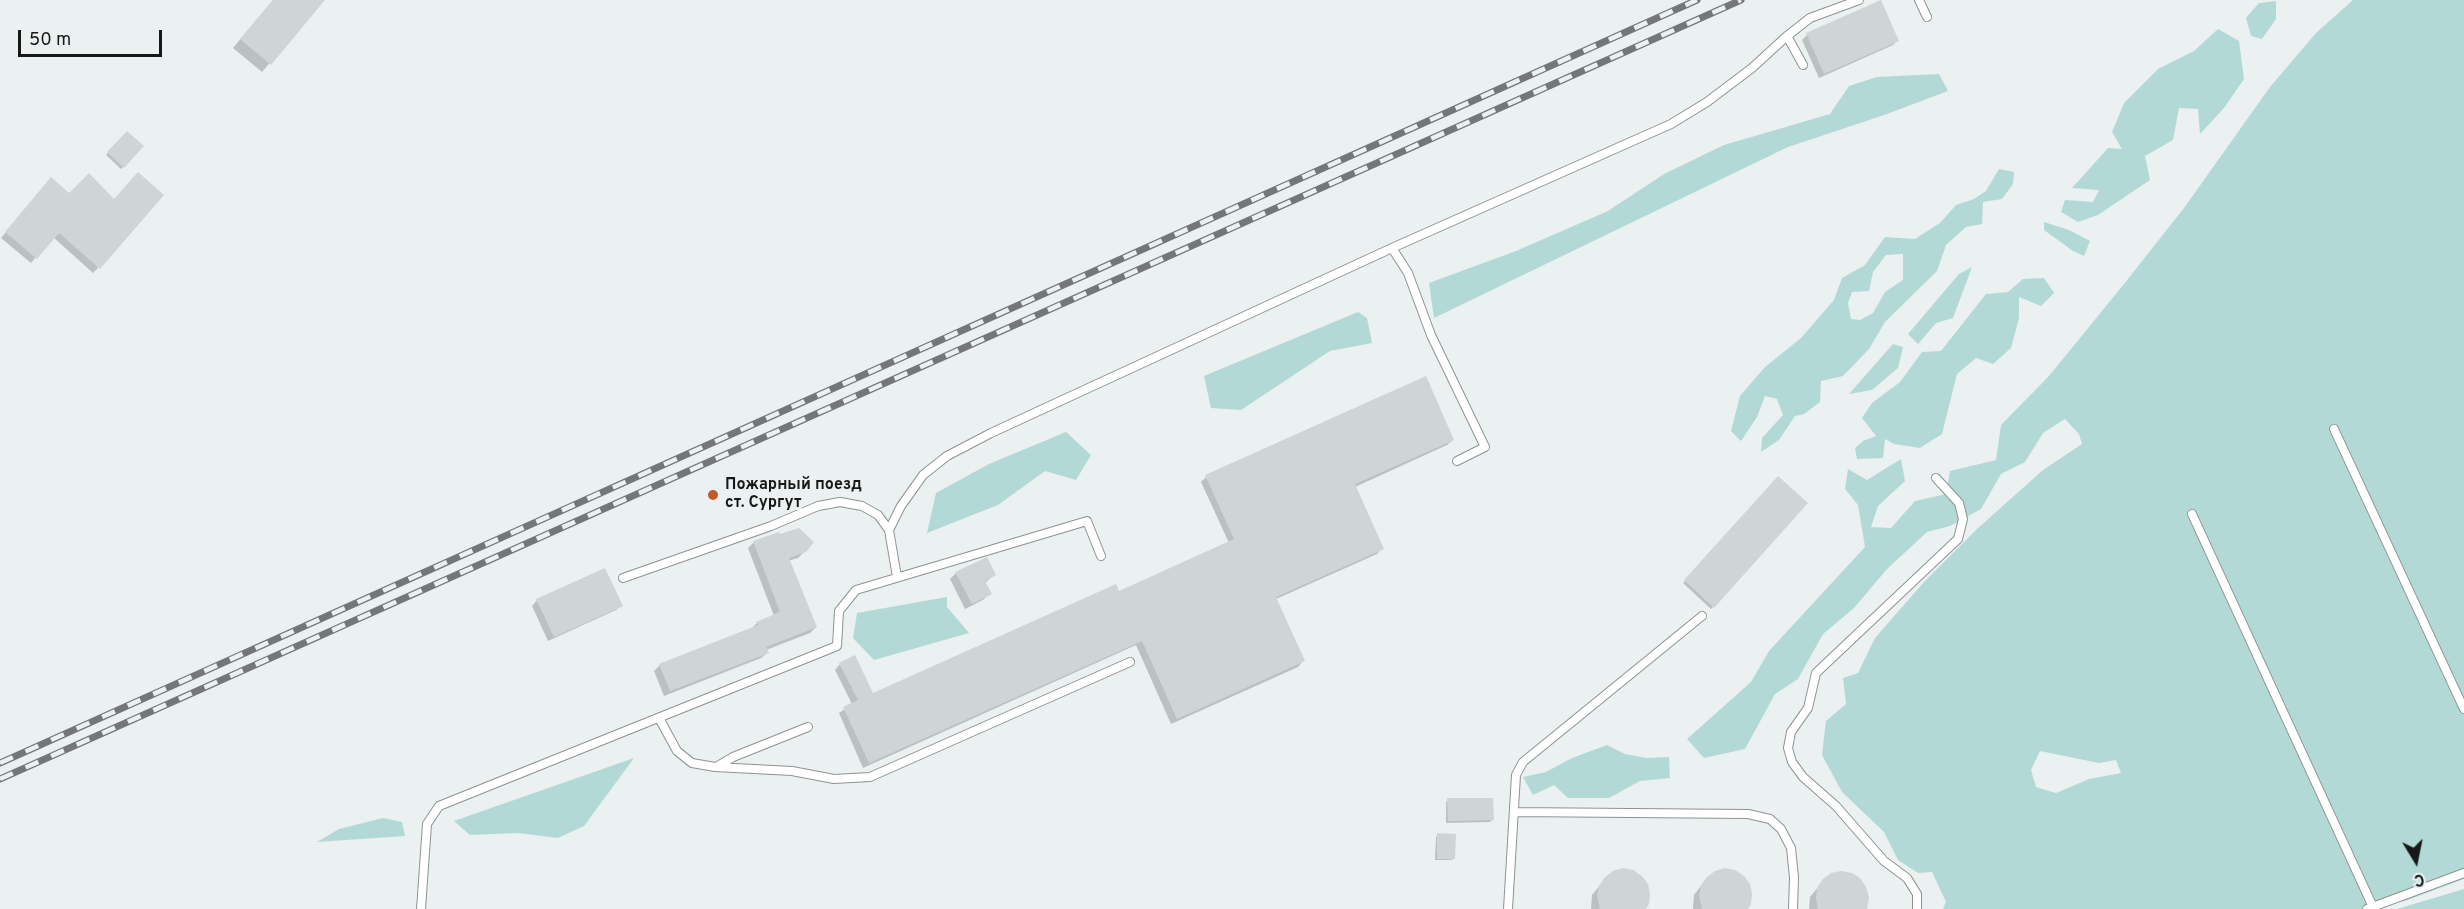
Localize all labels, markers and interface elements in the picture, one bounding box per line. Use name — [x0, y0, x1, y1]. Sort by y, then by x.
scale bar — [21, 18, 165, 56]
text: 50 m — [29, 29, 71, 52]
place label: Пожарный поезд ст. Сургут — [725, 476, 862, 514]
marker: Пожарный поезд ст. Сургут — [706, 488, 720, 502]
north arrow — [2386, 831, 2446, 891]
text: С — [2412, 868, 2426, 889]

